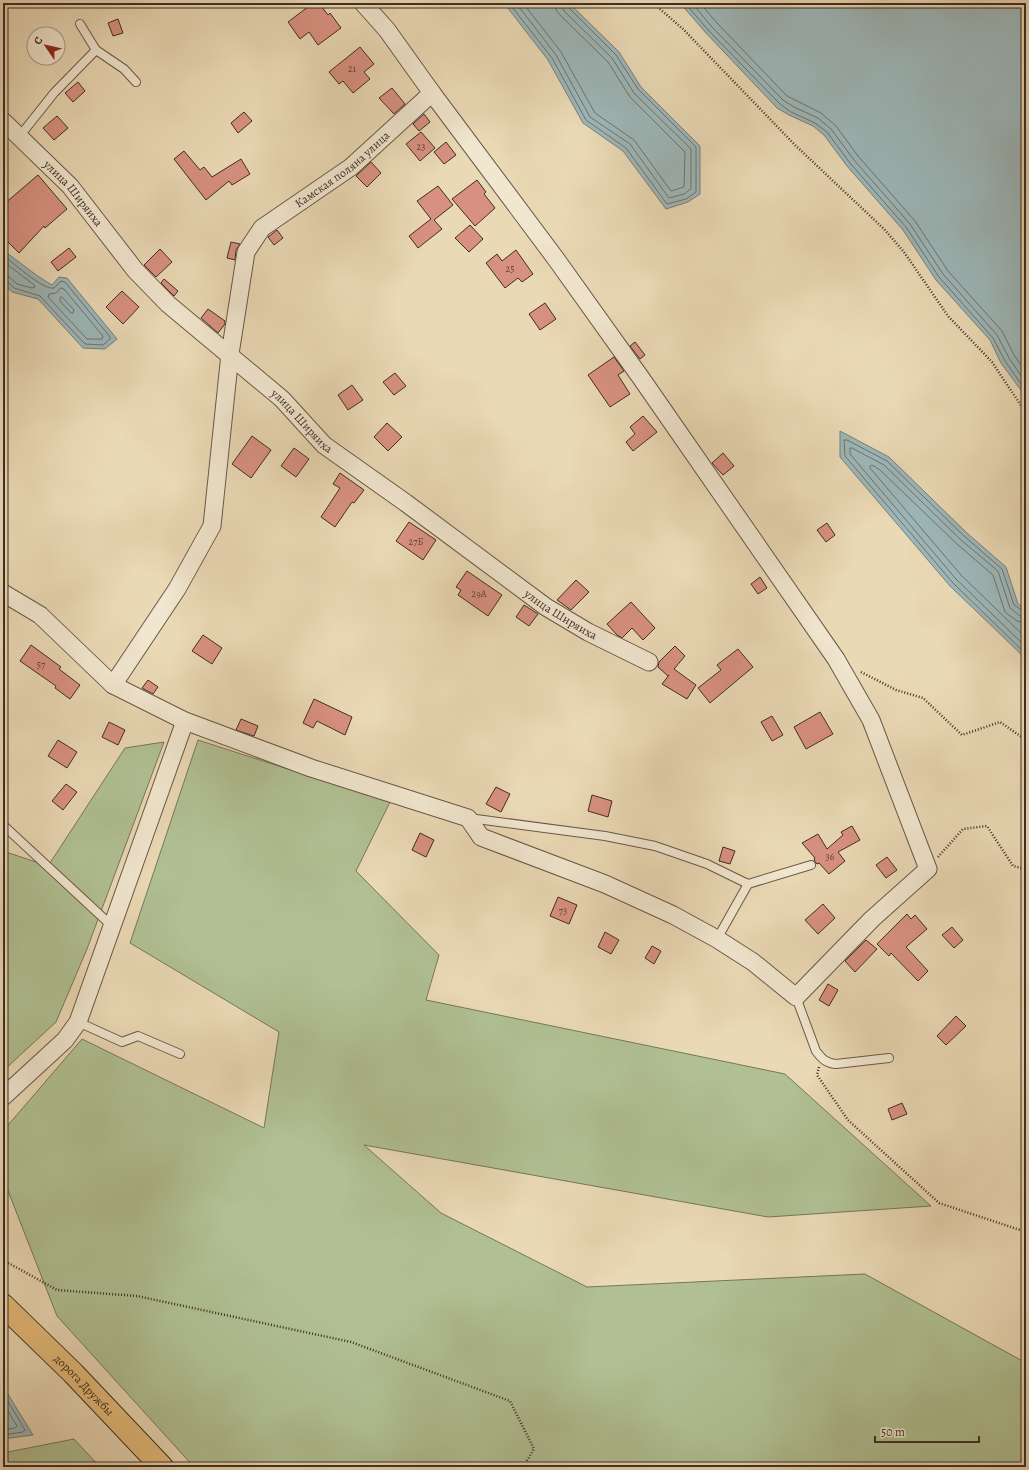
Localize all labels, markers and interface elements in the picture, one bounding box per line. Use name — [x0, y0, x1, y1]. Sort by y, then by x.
north arrow — [26, 26, 66, 66]
text: С — [30, 34, 46, 48]
house number: 21 — [348, 62, 357, 75]
street label: Камская поляна улица — [292, 127, 393, 211]
house number: 23 — [417, 140, 425, 153]
street label: улица Ширяиха — [39, 156, 107, 230]
house number: 25 — [505, 262, 515, 275]
street label: улица Ширяиха — [267, 385, 336, 457]
house number: 27Б — [409, 535, 423, 548]
street label: улица Ширяиха — [520, 585, 600, 643]
house number: 29А — [471, 587, 487, 600]
house number: 57 — [37, 658, 46, 671]
house number: 36 — [826, 850, 835, 863]
house number: 73 — [559, 904, 567, 917]
street label: дорога Дружбы — [50, 1350, 118, 1419]
scale bar — [875, 1418, 979, 1444]
text: 50 m — [881, 1424, 905, 1440]

